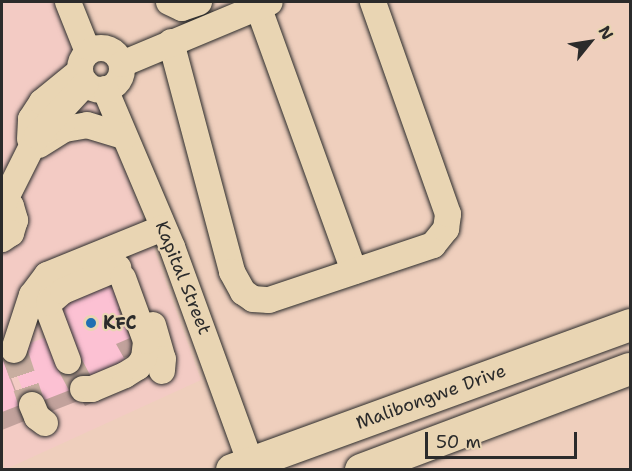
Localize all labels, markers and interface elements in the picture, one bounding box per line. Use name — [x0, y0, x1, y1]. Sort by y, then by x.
north arrow — [560, 12, 620, 72]
text: N — [594, 22, 618, 43]
street label: Kapital Street — [150, 218, 216, 338]
place label: KFC — [103, 312, 137, 334]
marker: KFC — [84, 316, 98, 330]
street label: Malibongwe Drive — [353, 360, 509, 434]
scale bar — [428, 420, 580, 458]
text: 50 m — [436, 430, 481, 454]

